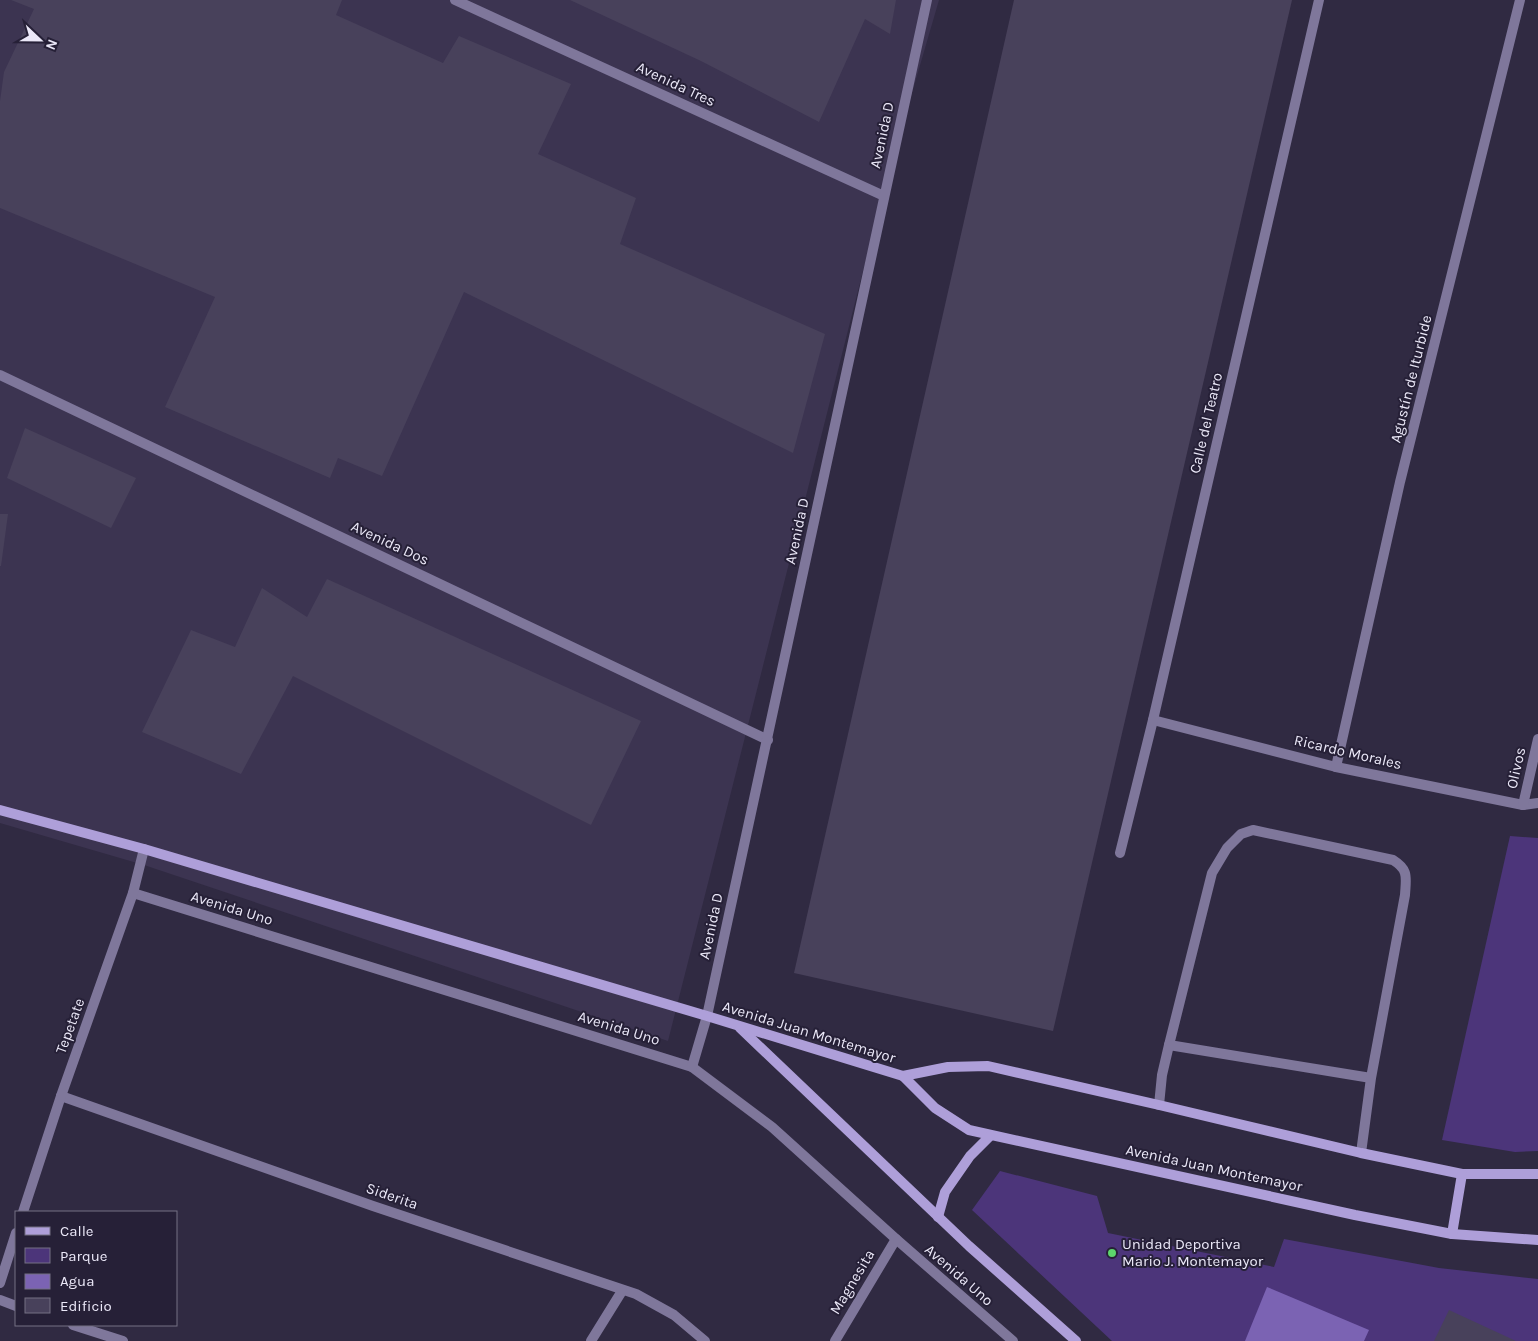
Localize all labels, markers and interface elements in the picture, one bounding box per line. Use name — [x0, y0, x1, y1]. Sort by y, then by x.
north arrow — [15, 15, 65, 65]
text: N — [42, 37, 61, 53]
street label: Avenida Tres — [634, 58, 718, 110]
street label: Avenida D — [866, 100, 898, 170]
street label: Agustín de Iturbide — [1386, 313, 1436, 445]
street label: Calle del Teatro — [1186, 371, 1226, 475]
street label: Avenida D — [781, 496, 813, 566]
street label: Avenida Dos — [348, 517, 432, 569]
street label: Ricardo Morales — [1292, 731, 1404, 773]
street label: Olivos — [1503, 746, 1529, 790]
street label: Avenida Uno — [189, 887, 275, 929]
street label: Avenida D — [695, 891, 727, 961]
street label: Tepetate — [52, 996, 88, 1056]
street label: Avenida Juan Montemayor — [720, 997, 898, 1067]
street label: Avenida Uno — [576, 1007, 662, 1049]
street label: Avenida Juan Montemayor — [1124, 1140, 1304, 1196]
street label: Siderita — [364, 1179, 420, 1213]
legend — [15, 1211, 178, 1326]
text: Calle — [60, 1222, 94, 1240]
place label: Unidad Deportiva Mario J. Montemayor — [1122, 1235, 1264, 1270]
street label: Avenida Uno — [921, 1240, 997, 1310]
street label: Magnesita — [826, 1246, 878, 1318]
text: Parque — [60, 1247, 108, 1265]
marker: Unidad Deportiva Mario J. Montemayor — [1106, 1247, 1118, 1259]
text: Agua — [60, 1272, 94, 1290]
text: Edificio — [60, 1297, 112, 1315]

